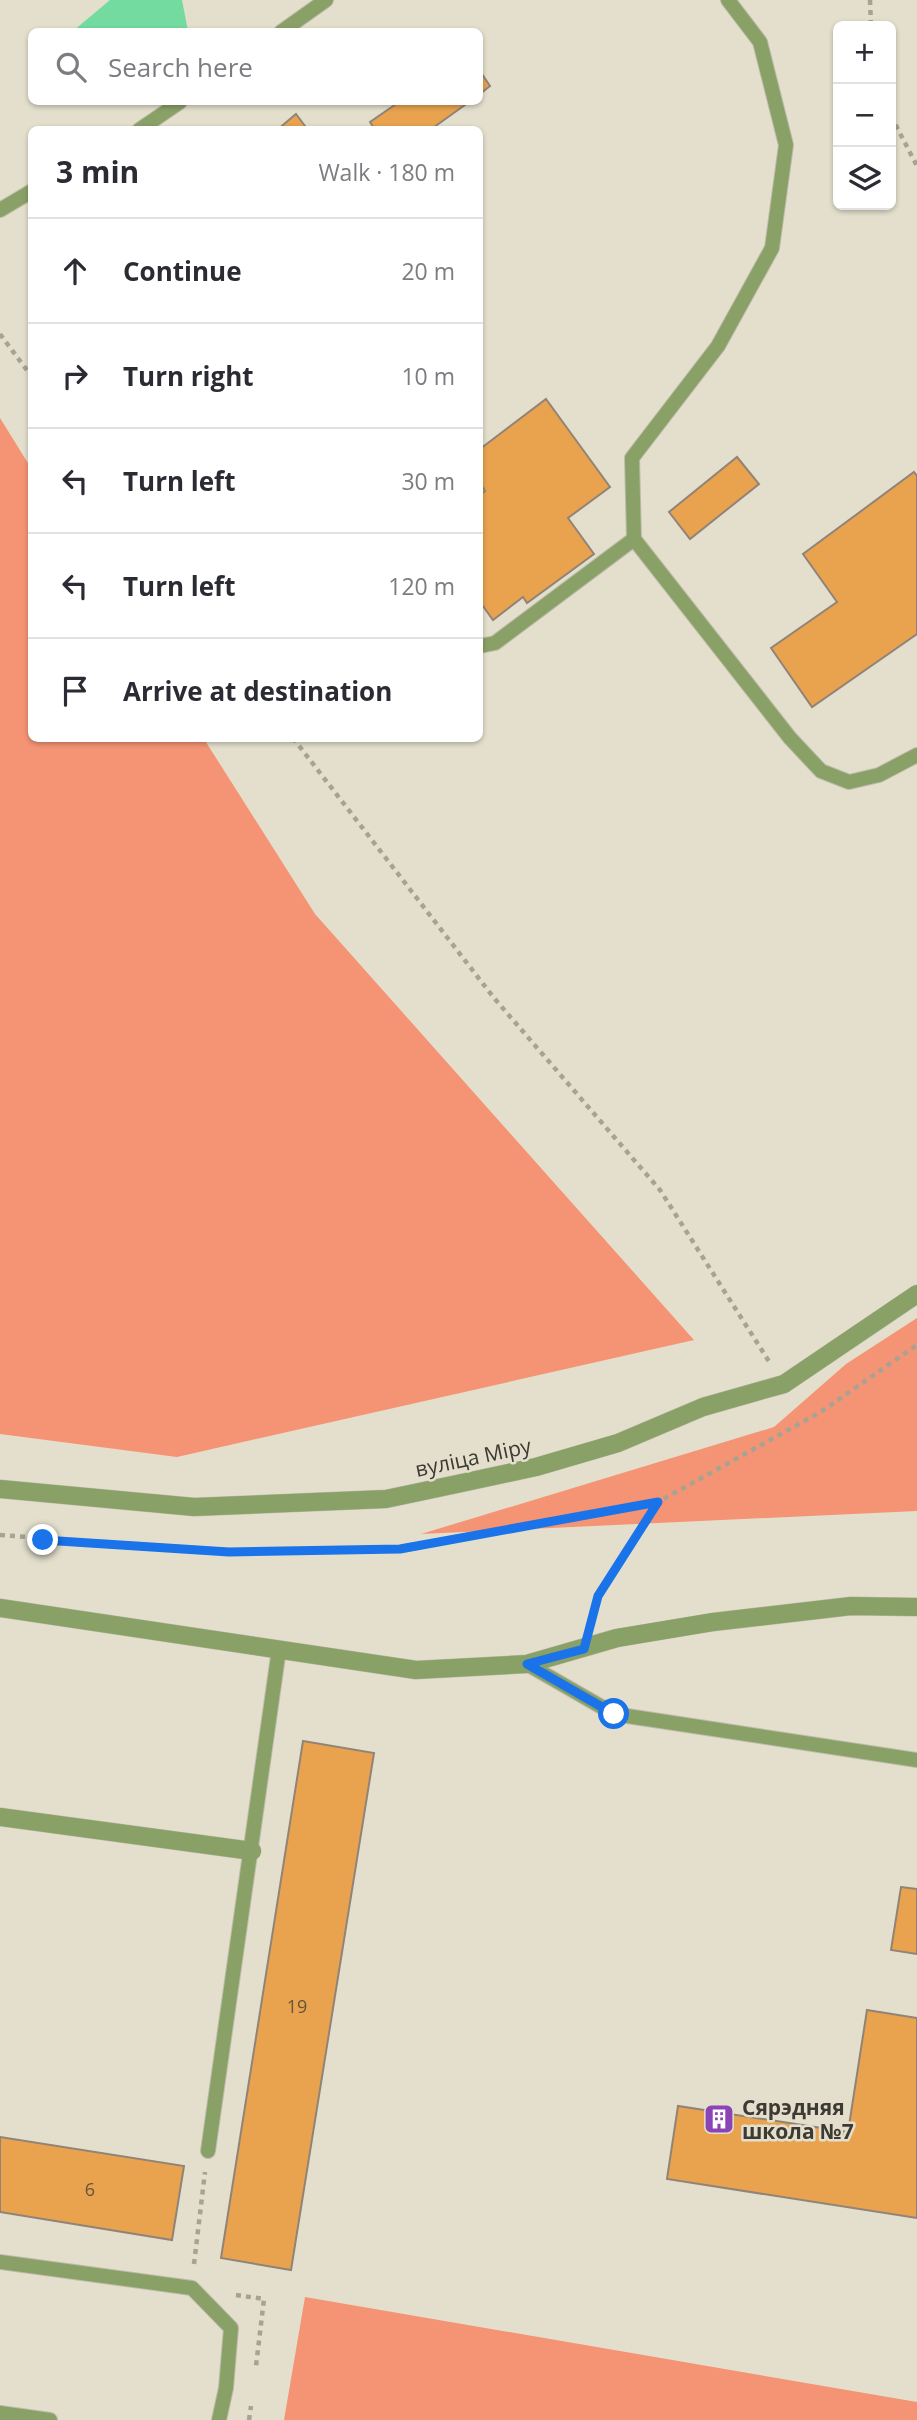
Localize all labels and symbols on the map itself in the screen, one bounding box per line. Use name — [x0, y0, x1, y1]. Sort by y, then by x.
street label: вуліца Міру — [413, 1431, 534, 1483]
route end — [27, 1524, 58, 1555]
route start — [598, 1698, 629, 1729]
house number: 19 — [287, 1994, 307, 2018]
place label: Сярэдняя школа №7 — [742, 2093, 854, 2145]
building icon: Сярэдняя школа №7 — [702, 2102, 736, 2136]
house number: 6 — [85, 2177, 95, 2201]

